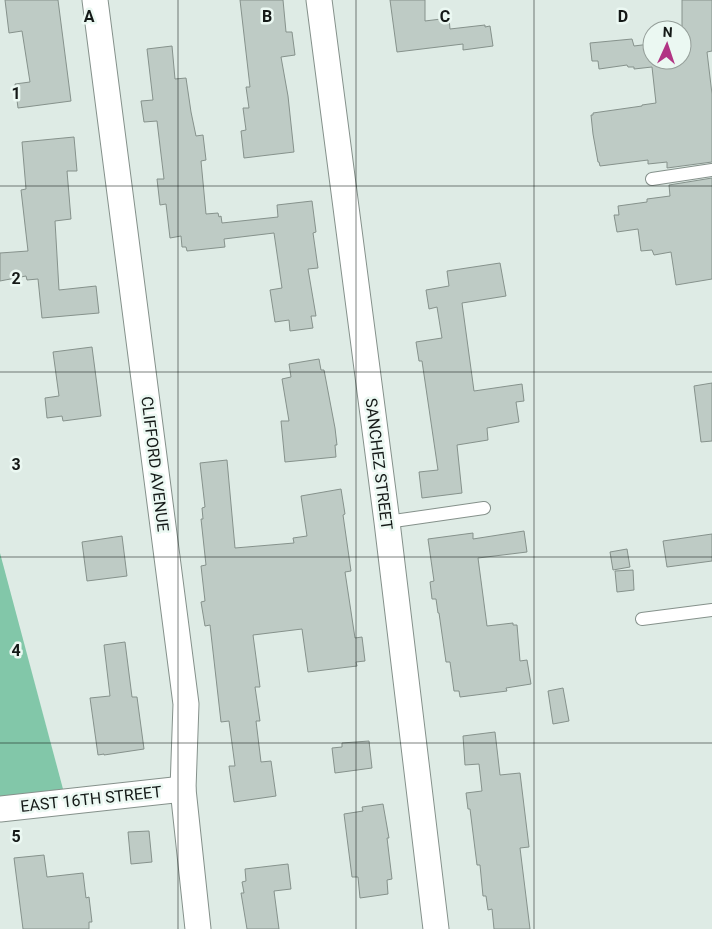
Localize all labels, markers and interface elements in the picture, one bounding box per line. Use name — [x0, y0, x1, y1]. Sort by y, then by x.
text: A — [84, 7, 95, 26]
text: B — [262, 7, 272, 26]
text: C — [440, 7, 450, 26]
text: D — [618, 7, 628, 26]
north arrow — [642, 20, 692, 70]
text: N — [662, 24, 673, 40]
text: 1 — [11, 84, 21, 103]
text: 2 — [11, 269, 21, 288]
street label: CLIFFORD AVENUE — [137, 395, 173, 533]
street label: SANCHEZ STREET — [361, 397, 397, 531]
text: 3 — [11, 455, 21, 474]
text: 4 — [11, 641, 21, 660]
street label: EAST 16TH STREET — [19, 782, 163, 816]
text: 5 — [11, 827, 21, 846]

